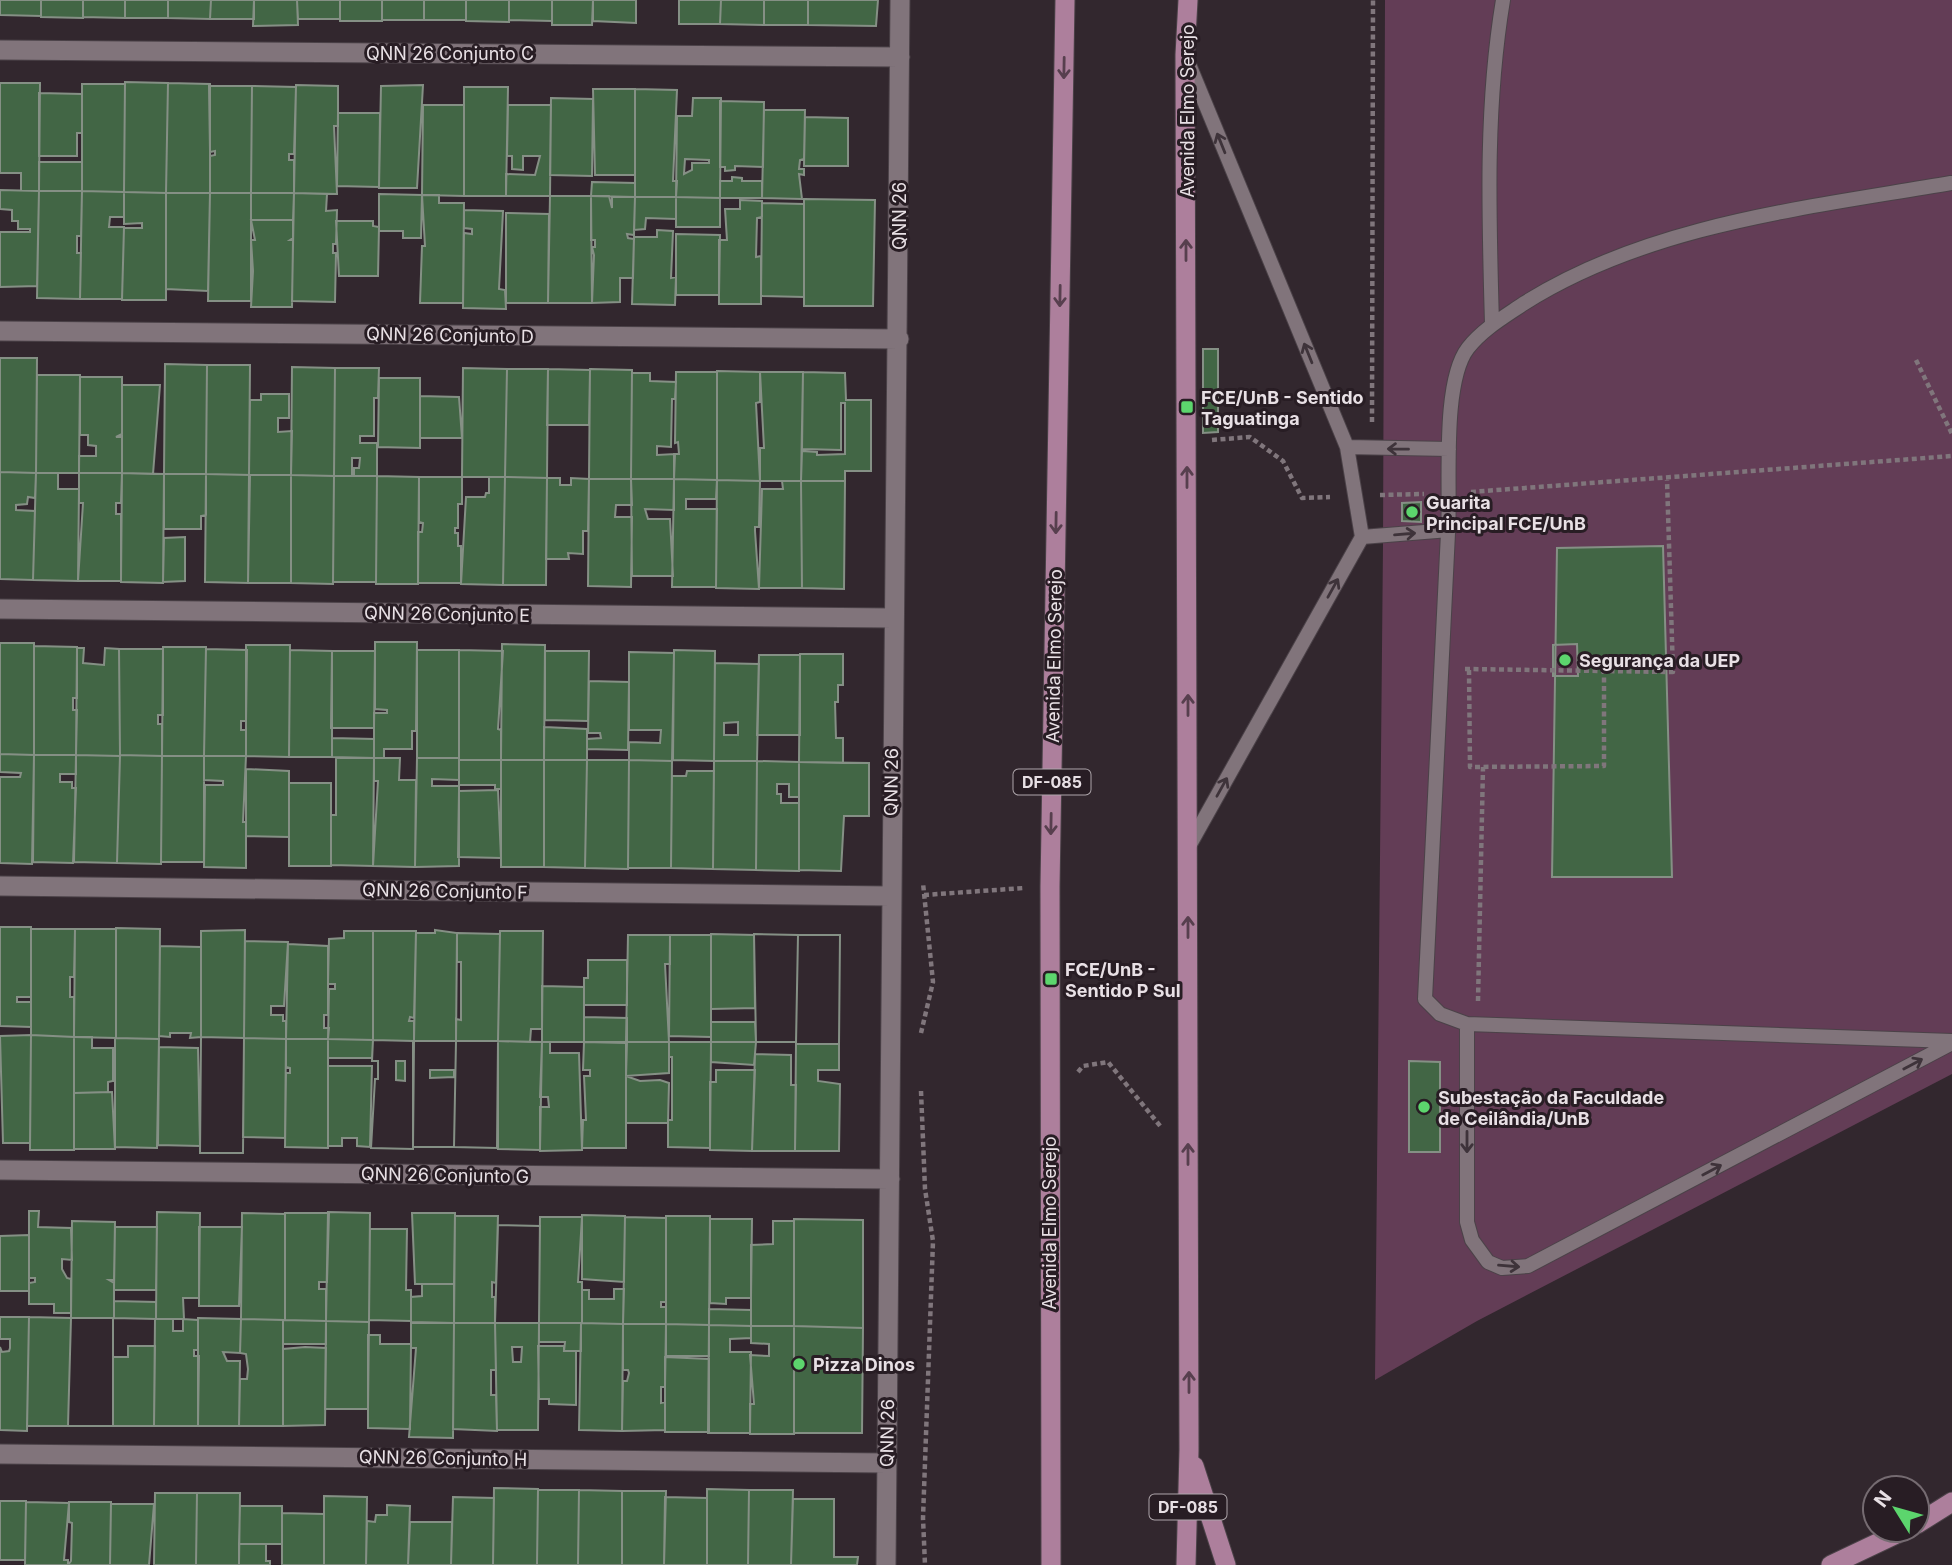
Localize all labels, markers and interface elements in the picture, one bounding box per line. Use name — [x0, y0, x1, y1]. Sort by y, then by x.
street label: Avenida Elmo Serejo — [1177, 24, 1198, 198]
street label: QNN 26 Conjunto C — [366, 43, 534, 64]
one-way arrow — [1057, 56, 1071, 79]
one-way arrow — [1214, 132, 1227, 154]
street label: QNN 26 — [889, 182, 910, 250]
one-way arrow — [1179, 238, 1193, 261]
one-way arrow — [1053, 284, 1067, 307]
street label: QNN 26 Conjunto D — [366, 323, 534, 347]
one-way arrow — [1301, 343, 1314, 364]
place label: FCE/UnB - Sentido Taguatinga — [1201, 387, 1364, 429]
marker: FCE/UnB - Sentido Taguatinga — [1179, 399, 1195, 415]
one-way arrow — [1387, 442, 1410, 455]
one-way arrow — [1180, 466, 1194, 489]
place label: Guarita Principal FCE/UnB — [1426, 492, 1586, 534]
marker: Guarita Principal FCE/UnB — [1404, 504, 1420, 520]
one-way arrow — [1049, 511, 1063, 534]
one-way arrow — [1394, 527, 1416, 540]
street label: Avenida Elmo Serejo — [1042, 569, 1066, 743]
one-way arrow — [1326, 579, 1340, 599]
street label: QNN 26 Conjunto E — [364, 602, 530, 626]
place label: Segurança da UEP — [1579, 650, 1740, 671]
marker: Segurança da UEP — [1557, 652, 1573, 668]
one-way arrow — [1181, 693, 1195, 716]
street label: QNN 26 — [880, 748, 902, 816]
road number: DF-085 — [1014, 769, 1090, 794]
one-way arrow — [1216, 777, 1229, 798]
one-way arrow — [1044, 812, 1058, 835]
street label: QNN 26 Conjunto F — [362, 879, 528, 903]
one-way arrow — [1181, 915, 1195, 938]
place label: FCE/UnB - Sentido P Sul — [1065, 959, 1181, 1001]
marker: FCE/UnB - Sentido P Sul — [1043, 971, 1059, 987]
one-way arrow — [1903, 1056, 1923, 1070]
place label: Subestação da Faculdade de Ceilândia/UnB — [1438, 1087, 1664, 1129]
marker: Subestação da Faculdade de Ceilândia/UnB — [1416, 1099, 1432, 1115]
one-way arrow — [1460, 1130, 1474, 1153]
street label: Avenida Elmo Serejo — [1039, 1136, 1060, 1310]
one-way arrow — [1181, 1143, 1195, 1166]
one-way arrow — [1701, 1162, 1722, 1176]
street label: QNN 26 Conjunto G — [361, 1163, 529, 1187]
one-way arrow — [1497, 1260, 1520, 1273]
place label: Pizza Dinos — [813, 1354, 915, 1375]
marker: Pizza Dinos — [791, 1356, 807, 1372]
one-way arrow — [1182, 1370, 1196, 1393]
street label: QNN 26 — [876, 1399, 898, 1467]
street label: QNN 26 Conjunto H — [359, 1446, 527, 1470]
north arrow — [1861, 1474, 1931, 1544]
text: N — [1869, 1486, 1896, 1512]
road number: DF-085 — [1150, 1494, 1226, 1520]

